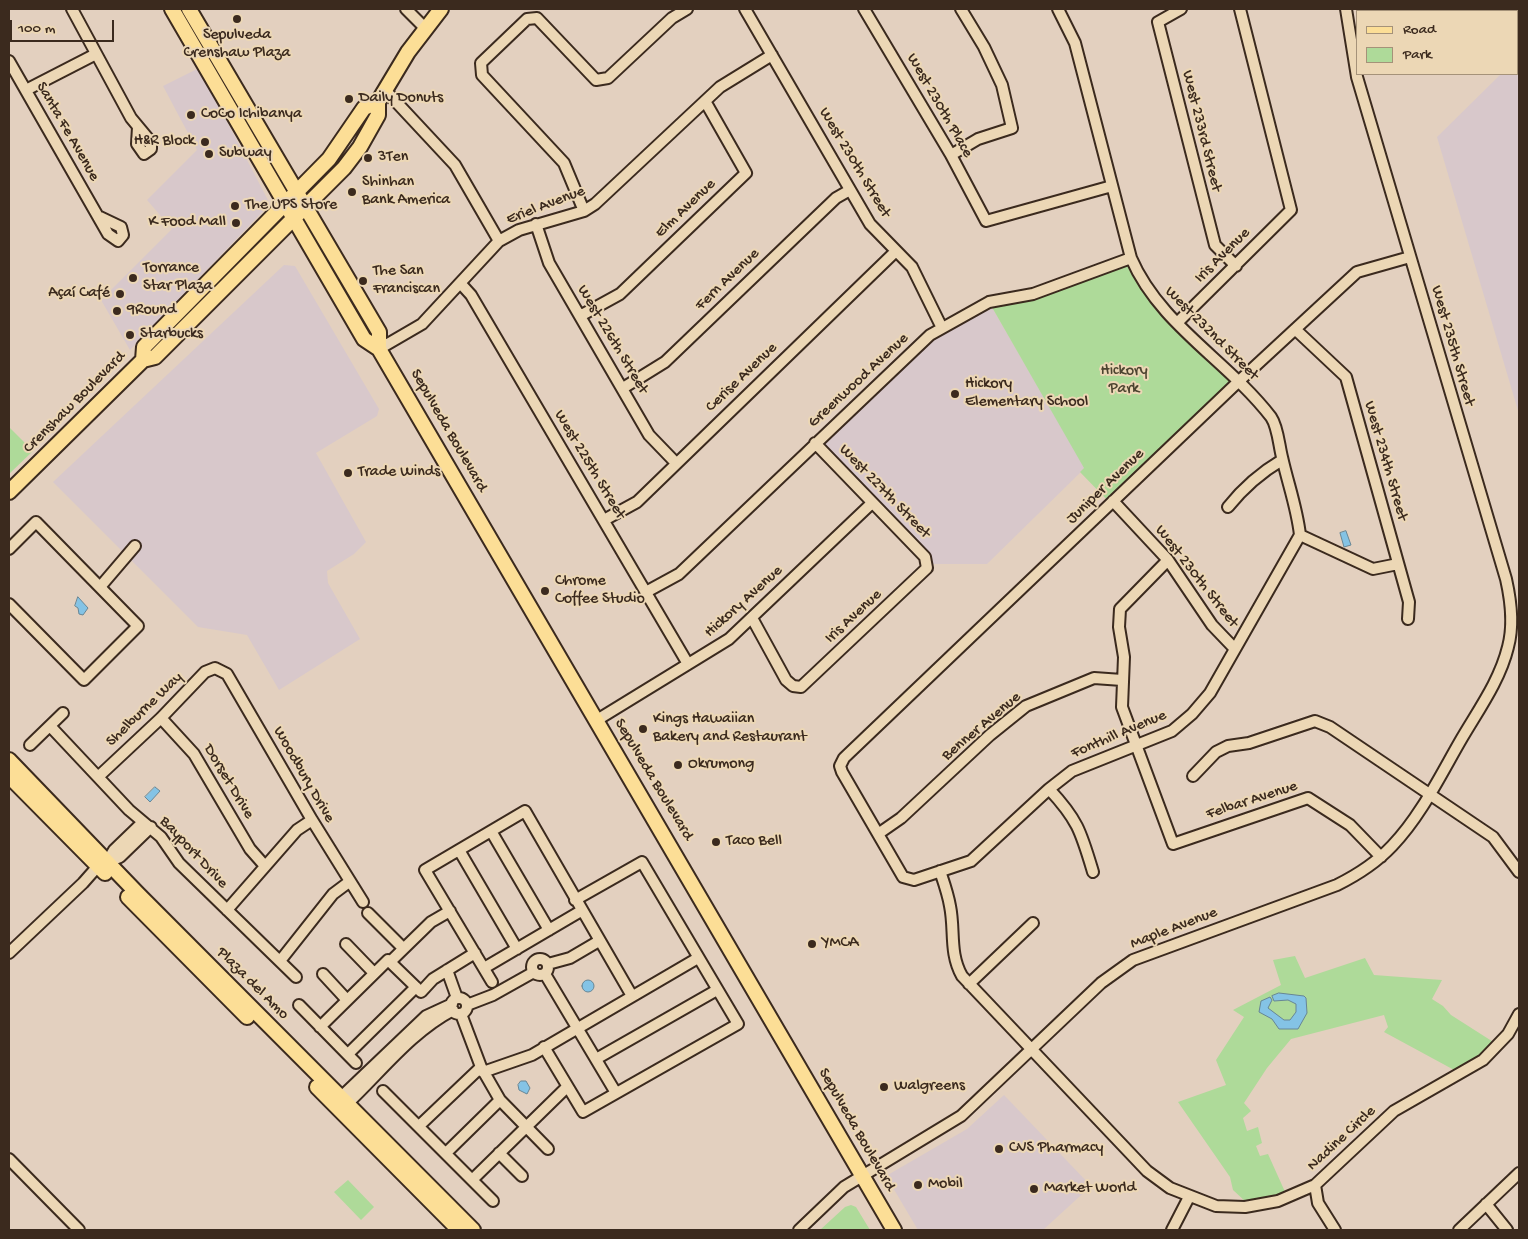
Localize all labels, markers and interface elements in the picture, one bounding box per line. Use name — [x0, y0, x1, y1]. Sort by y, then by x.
scale bar — [12, 10, 116, 42]
legend — [1356, 10, 1518, 75]
marker: Sepulveda Crenshaw Plaza — [231, 13, 243, 25]
text: 100 m — [18, 20, 55, 38]
text: Road — [1403, 21, 1436, 39]
place label: Sepulveda Crenshaw Plaza — [184, 26, 290, 64]
text: Park — [1403, 46, 1432, 64]
street label: West 230th Place — [901, 50, 977, 162]
street label: West 233rd Street — [1177, 69, 1225, 193]
street label: Santa Fe Avenue — [31, 79, 103, 185]
place label: Daily Donuts — [359, 89, 443, 109]
marker: Daily Donuts — [343, 93, 355, 105]
place label: CoCo Ichibanya — [201, 105, 302, 125]
street label: West 230th Street — [814, 105, 894, 221]
marker: CoCo Ichibanya — [185, 109, 197, 121]
place label: H&R Block — [134, 132, 195, 152]
marker: H&R Block — [199, 136, 211, 148]
place label: Subway — [219, 144, 272, 164]
marker: Subway — [203, 148, 215, 160]
place label: 3Ten — [378, 148, 408, 168]
marker: 3Ten — [362, 152, 374, 164]
place label: Shinhan Bank America — [362, 173, 450, 211]
street label: Elm Avenue — [652, 175, 720, 243]
street label: Eriel Avenue — [504, 182, 588, 230]
marker: Shinhan Bank America — [346, 186, 358, 198]
place label: The UPS Store — [245, 196, 337, 216]
marker: The UPS Store — [229, 200, 241, 212]
place label: K Food Mall — [148, 213, 226, 233]
marker: K Food Mall — [230, 217, 242, 229]
street label: Iris Avenue — [1191, 224, 1255, 288]
street label: Fern Avenue — [692, 245, 764, 315]
place label: Torrance Star Plaza — [143, 259, 212, 297]
place label: The San Franciscan — [373, 262, 440, 300]
marker: Torrance Star Plaza — [127, 272, 139, 284]
marker: The San Franciscan — [357, 275, 369, 287]
street label: West 226th Street — [572, 282, 652, 398]
street label: West 232nd Street — [1160, 283, 1262, 385]
place label: Açaí Café — [48, 284, 110, 304]
street label: West 235th Street — [1426, 284, 1478, 408]
marker: Açaí Café — [114, 288, 126, 300]
place label: 9Round — [127, 301, 176, 321]
marker: 9Round — [111, 305, 123, 317]
place label: Starbucks — [140, 325, 203, 345]
marker: Starbucks — [124, 329, 136, 341]
street label: Greenwood Avenue — [805, 330, 913, 432]
street label: Cerise Avenue — [702, 339, 782, 417]
street label: Crenshaw Boulevard — [20, 348, 130, 458]
park label: Hickory Park — [1100, 362, 1148, 400]
street label: Sepulveda Boulevard — [405, 366, 491, 496]
place label: Hickory Elementary School — [965, 375, 1088, 413]
marker: Hickory Elementary School — [949, 388, 961, 400]
street label: West 234th Street — [1359, 399, 1411, 523]
street label: West 225th Street — [549, 407, 629, 523]
street label: West 227th Street — [834, 441, 934, 543]
street label: Juniper Avenue — [1063, 445, 1149, 529]
place label: Trade Winds — [358, 463, 440, 483]
marker: Trade Winds — [342, 467, 354, 479]
street label: West 230th Street — [1150, 522, 1242, 632]
street label: Hickory Avenue — [701, 562, 787, 642]
place label: Chrome Coffee Studio — [555, 572, 645, 610]
marker: Chrome Coffee Studio — [539, 585, 551, 597]
street label: Iris Avenue — [822, 586, 886, 648]
street label: Shelburne Way — [103, 669, 187, 751]
street label: Benner Avenue — [938, 688, 1026, 766]
street label: Fonthill Avenue — [1068, 706, 1170, 764]
place label: Kings Hawaiian Bakery and Restaurant — [653, 710, 807, 748]
street label: Sepulveda Boulevard — [609, 716, 697, 844]
marker: Kings Hawaiian Bakery and Restaurant — [637, 723, 649, 735]
street label: Woodbury Drive — [268, 724, 338, 826]
street label: Dorset Drive — [198, 741, 258, 823]
place label: Okrumong — [688, 755, 754, 775]
marker: Okrumong — [672, 759, 684, 771]
street label: Felbar Avenue — [1204, 777, 1300, 825]
street label: Bayport Drive — [155, 813, 231, 893]
place label: Taco Bell — [726, 832, 782, 852]
marker: Taco Bell — [710, 836, 722, 848]
street label: Maple Avenue — [1128, 904, 1220, 954]
place label: YMCA — [822, 934, 859, 954]
marker: YMCA — [806, 938, 818, 950]
street label: Plaza del Amo — [212, 944, 292, 1024]
street label: Sepulveda Boulevard — [813, 1065, 899, 1195]
place label: Walgreens — [894, 1077, 965, 1097]
marker: Walgreens — [878, 1081, 890, 1093]
street label: Nadine Circle — [1304, 1102, 1380, 1176]
place label: CVS Pharmacy — [1009, 1139, 1103, 1159]
marker: CVS Pharmacy — [993, 1143, 1005, 1155]
place label: Mobil — [928, 1175, 963, 1195]
marker: Mobil — [912, 1179, 924, 1191]
place label: Market World — [1044, 1179, 1136, 1199]
marker: Market World — [1028, 1183, 1040, 1195]

